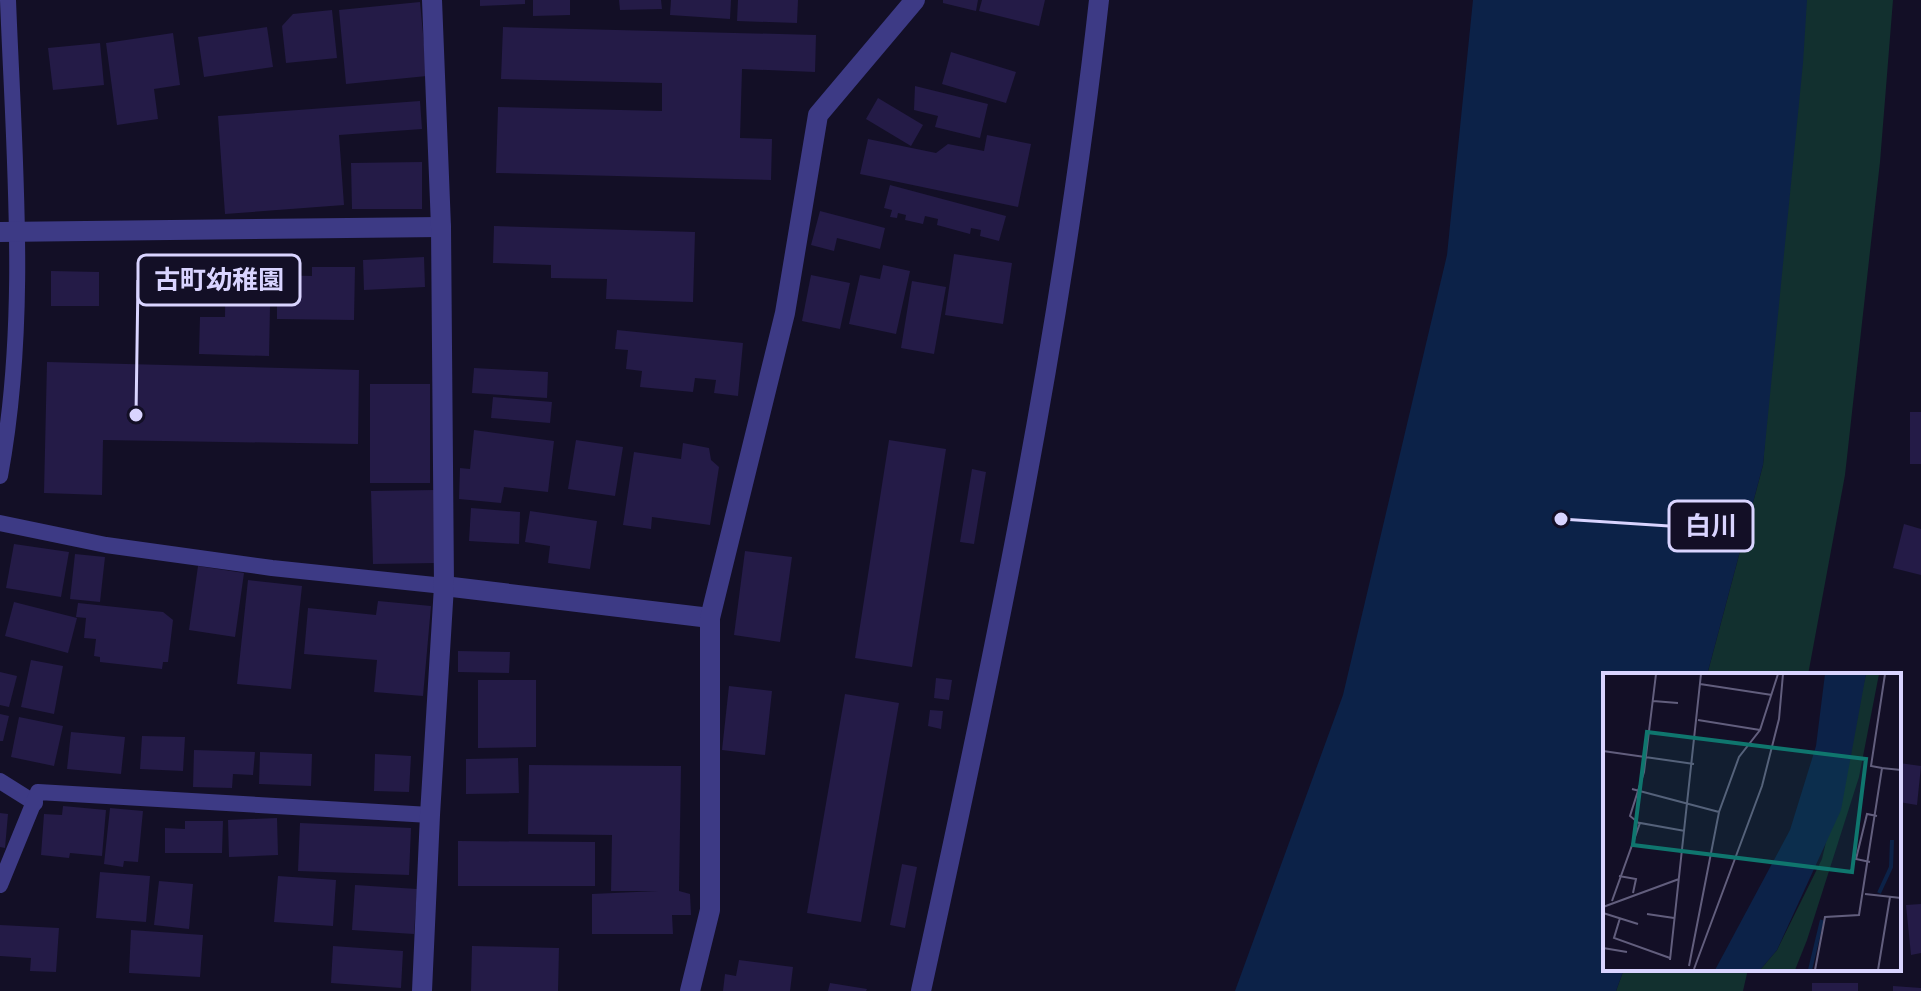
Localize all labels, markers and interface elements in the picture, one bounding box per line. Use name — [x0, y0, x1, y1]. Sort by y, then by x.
callout: 古町幼稚園 — [138, 255, 300, 305]
text: 古町幼稚園 — [154, 264, 284, 296]
callout: 白川 — [1669, 501, 1753, 551]
text: 白川 — [1685, 510, 1737, 542]
inset map — [1603, 673, 1901, 971]

